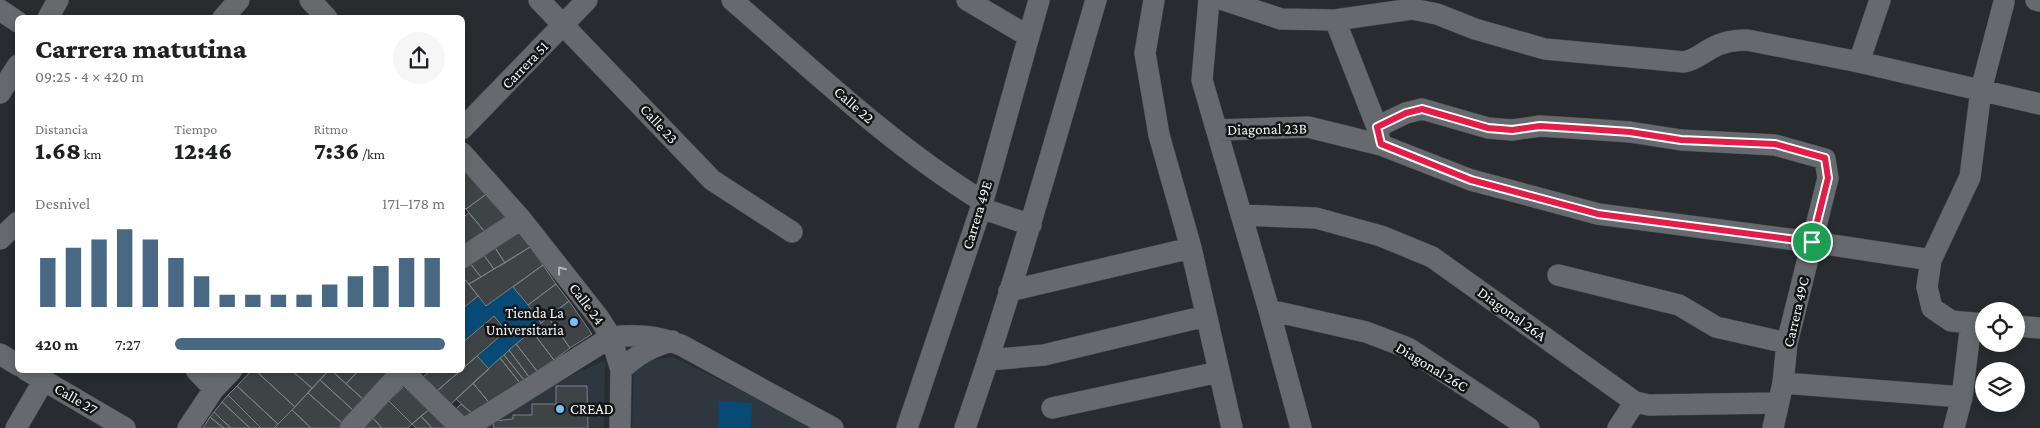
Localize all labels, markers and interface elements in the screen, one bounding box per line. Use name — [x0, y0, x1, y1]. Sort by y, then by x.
button: share — [393, 32, 445, 84]
text: Carrera matutina — [35, 33, 247, 64]
street label: Carrera 51 — [499, 38, 551, 92]
text: 09:25 · 4 × 420 m — [35, 68, 144, 85]
street label: Calle 22 — [831, 83, 877, 127]
street label: Calle 23 — [637, 101, 681, 147]
street label: Diagonal 23B — [1227, 120, 1307, 139]
text: Distancia — [35, 121, 88, 137]
text: Tiempo — [174, 121, 217, 137]
text: Ritmo — [314, 121, 348, 137]
text: 1.68 — [35, 137, 81, 164]
text: 12:46 — [174, 137, 232, 164]
text: 7:36 — [314, 137, 359, 164]
text: km — [81, 146, 102, 162]
text: /km — [359, 146, 385, 162]
street label: Carrera 49E — [959, 179, 995, 251]
text: Desnivel — [35, 195, 90, 212]
text: 171–178 m — [382, 195, 445, 212]
pin — [1791, 221, 1833, 263]
icon: arrive — [1798, 228, 1826, 256]
one-way arrow — [559, 267, 567, 276]
street label: Carrera 49C — [1780, 275, 1812, 349]
street label: Calle 24 — [566, 280, 608, 328]
street label: Diagonal 26A — [1474, 284, 1550, 345]
map controls — [1975, 302, 2025, 412]
button: locate — [1975, 302, 2025, 352]
place label: Tienda La Universitaria — [486, 305, 564, 338]
marker: Tienda La Universitaria — [568, 316, 580, 328]
text: 420 m — [35, 336, 78, 353]
text: 7:27 — [115, 336, 141, 353]
street label: Diagonal 26C — [1393, 339, 1471, 396]
button: layers — [1975, 362, 2025, 412]
street label: Calle 27 — [52, 380, 100, 418]
place label: CREAD — [570, 401, 614, 417]
marker: CREAD — [554, 403, 566, 415]

